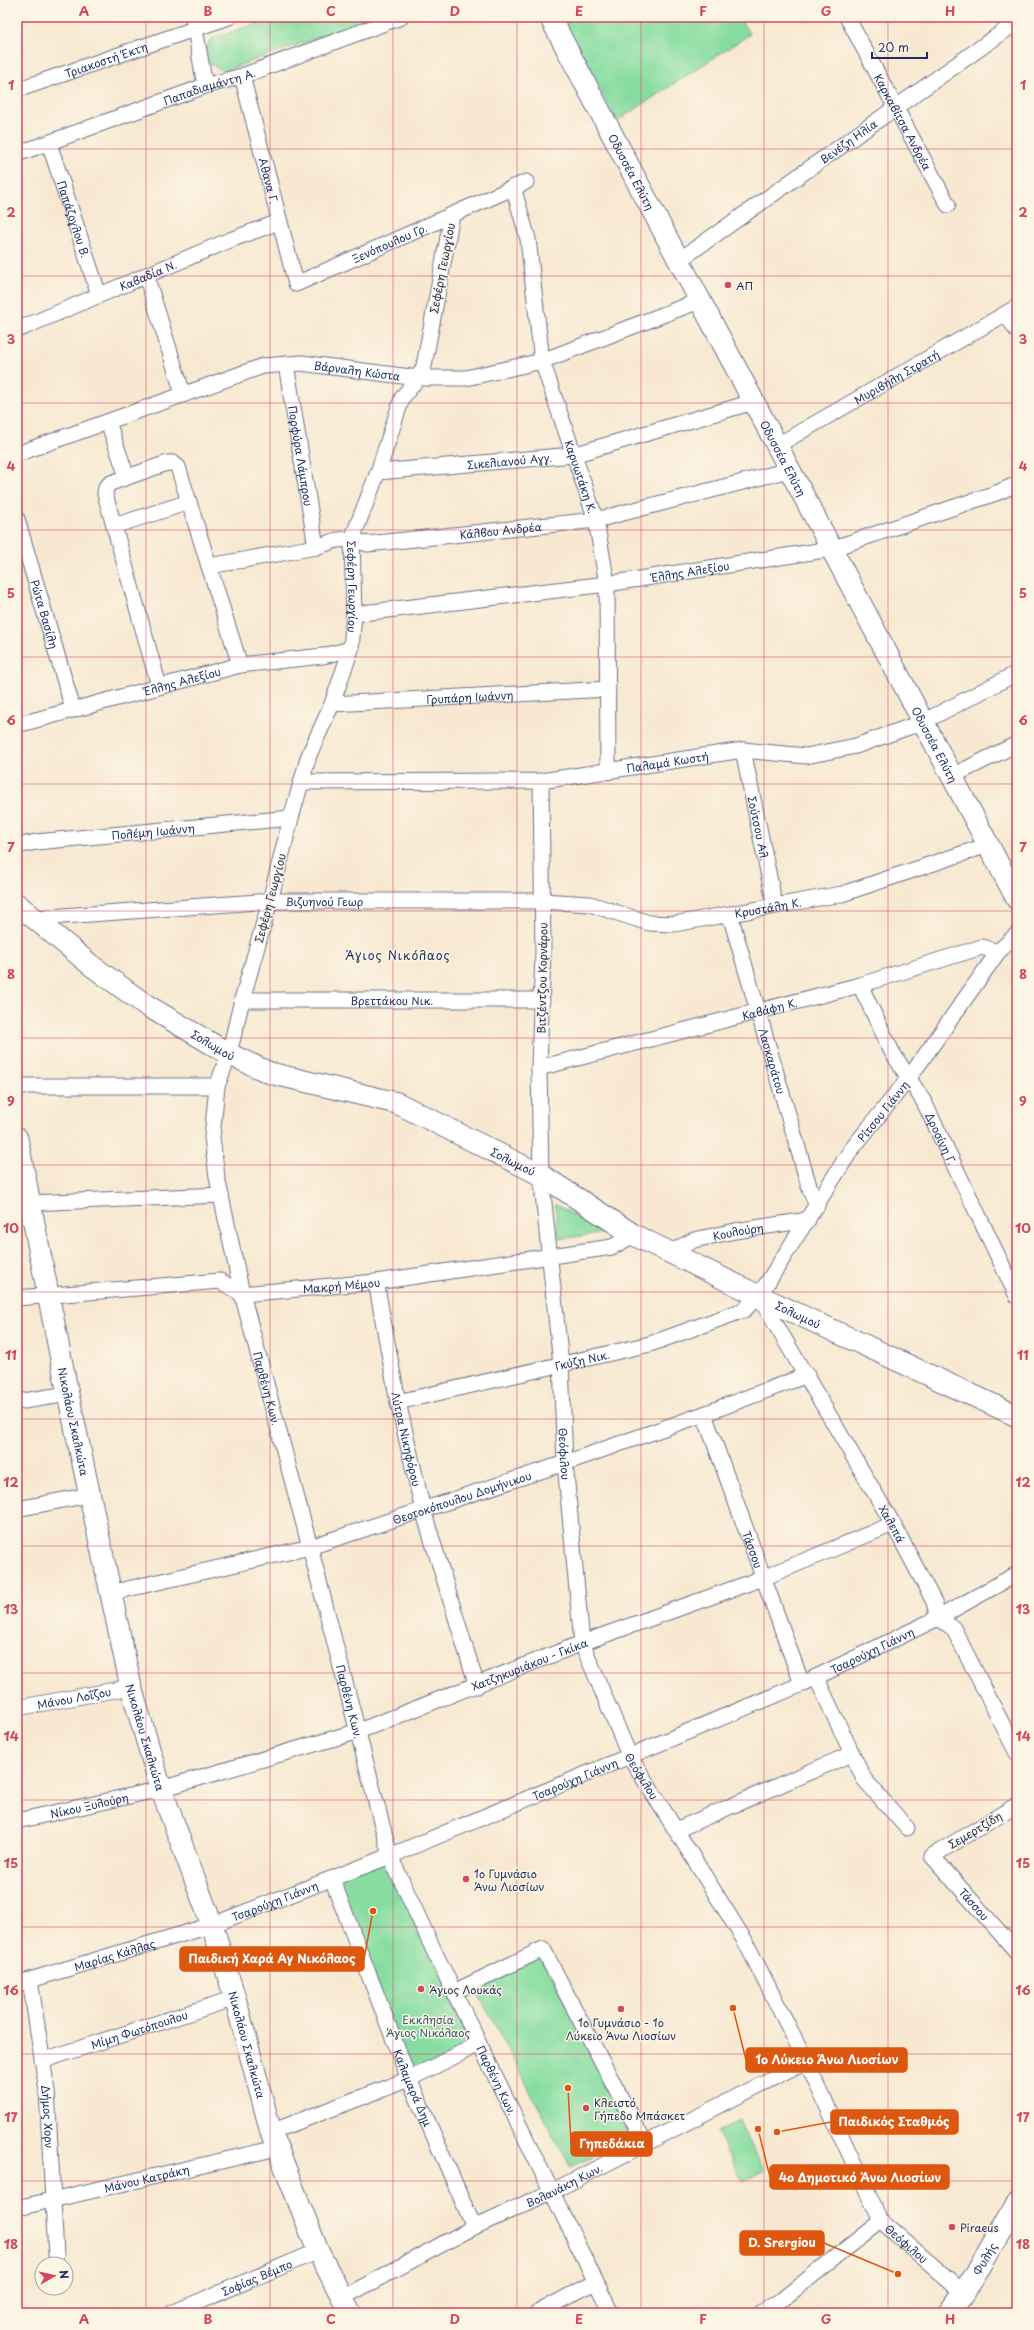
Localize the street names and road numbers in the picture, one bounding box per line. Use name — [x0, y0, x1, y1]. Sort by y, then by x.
street label: Τριακοστή Έκτη — [62, 37, 150, 82]
street label: Παπαδιαμάντη Α. — [161, 63, 258, 109]
street label: Καρκαβίτσα Ανδρέα — [870, 71, 936, 173]
street label: Βενέζη Ηλία — [816, 115, 880, 167]
street label: Οδυσσέα Ελύτη — [605, 130, 659, 213]
street label: Αθανα Γ. — [255, 156, 283, 206]
street label: Παπάζογλου Β. — [53, 178, 95, 260]
street label: Ξενόπουλου Γρ. — [349, 218, 430, 267]
street label: Σεφέρη Γεωργίου — [425, 221, 459, 315]
street label: Καβαδία Ν. — [117, 255, 179, 294]
street label: Μυριβήλη Στρατή — [850, 345, 942, 408]
street label: Βάρναλη Κώστα — [313, 356, 401, 384]
street label: Πορφύρα Λάμπρου — [284, 404, 318, 507]
street label: Οδυσσέα Ελύτη — [756, 417, 811, 499]
street label: Καρυωτάκη Κ. — [561, 438, 602, 516]
street label: Σικελιανού Αγγ. — [466, 448, 553, 473]
street label: Κάλβου Ανδρέα — [459, 517, 542, 543]
street label: Σεφέρη Γεωργίου — [344, 541, 363, 633]
street label: Έλλης Αλεξίου — [648, 557, 731, 586]
street label: Ρώτα Βασίλη — [27, 577, 63, 651]
street label: Έλλης Αλεξίου — [140, 662, 222, 700]
street label: Γρυπάρη Ιωάννη — [426, 686, 514, 707]
street label: Οδυσσέα Ελύτη — [908, 703, 962, 786]
street label: Παλαμά Κωστή — [625, 747, 710, 776]
street label: Σούτσου Αλ. — [744, 795, 774, 862]
street label: Πολέμη Ιωάννη — [111, 819, 195, 843]
street label: Σεφέρη Γεωργίου — [250, 851, 290, 945]
street label: Βιζυηνού Γεωρ — [285, 893, 364, 910]
street label: Κρυστάλη Κ. — [733, 893, 803, 922]
street label: Βιτζέντζου Κορνάρου — [533, 922, 551, 1034]
street label: Βρεττάκου Νικ. — [351, 992, 434, 1009]
street label: Καβάφη Κ. — [740, 993, 799, 1024]
street label: Σολωμού — [188, 1025, 238, 1064]
street label: Λασκαράτου — [755, 1026, 790, 1096]
street label: Ρίτσου Γιάννη — [853, 1077, 912, 1145]
street label: Δροσίνη Γ. — [922, 1109, 961, 1168]
street label: Σολωμού — [488, 1143, 539, 1180]
street label: Κουλούρη — [711, 1218, 765, 1244]
street label: Μακρή Μέμου — [302, 1273, 381, 1297]
street label: Σολωμού — [773, 1296, 824, 1332]
street label: Γκύζη Νικ. — [553, 1345, 611, 1374]
street label: Παρθένη Κων. — [249, 1349, 285, 1427]
street label: Νικολάου Σκαλκώτα — [54, 1366, 94, 1477]
street label: Λύτρα Νικηφόρου — [388, 1390, 426, 1488]
street label: Θεόφιλου — [555, 1427, 575, 1481]
street label: Θεοτοκόπουλου Δομήνικου — [390, 1466, 533, 1528]
street label: Χαλεπά — [875, 1502, 910, 1546]
street label: Τάσσου — [739, 1528, 768, 1570]
street label: Τσαρούχη Γιάννη — [827, 1622, 917, 1678]
street label: Χατζηκυριάκου - Γκίκα — [469, 1633, 590, 1694]
street label: Παρθένη Κων. — [332, 1663, 368, 1740]
street label: Μάνου Λοΐζου — [36, 1682, 112, 1713]
street label: Νικολάου Σκαλκώτα — [122, 1682, 170, 1793]
street label: Θεόφιλου — [621, 1749, 663, 1802]
street label: Τσαρούχη Γιάννη — [530, 1753, 620, 1804]
street label: Νίκου Ξυλούρη — [48, 1788, 130, 1822]
street label: Σεμερτζίδη — [945, 1807, 1005, 1853]
street label: Τσαρούχη Γιάννη — [229, 1876, 320, 1925]
street label: Τάσσου — [955, 1884, 993, 1924]
street label: Μαρίας Κάλλας — [72, 1934, 158, 1975]
street label: Νικολάου Σκαλκώτα — [225, 1989, 270, 2100]
street label: Μίμη Φωτόπουλου — [89, 2005, 190, 2053]
street label: Παρθένη Κων. — [473, 2042, 521, 2118]
street label: Καλαμαρά Δημ — [390, 2047, 437, 2129]
street label: Δήμος Χορν — [38, 2084, 59, 2149]
street label: Βολανάκη Κων. — [523, 2159, 605, 2211]
street label: Μάνου Κατράκη — [102, 2160, 191, 2196]
street label: Θεόφιλου — [881, 2220, 932, 2267]
street label: Φυλής — [968, 2239, 1001, 2278]
street label: Σοφίας Βέμπο — [219, 2255, 295, 2300]

